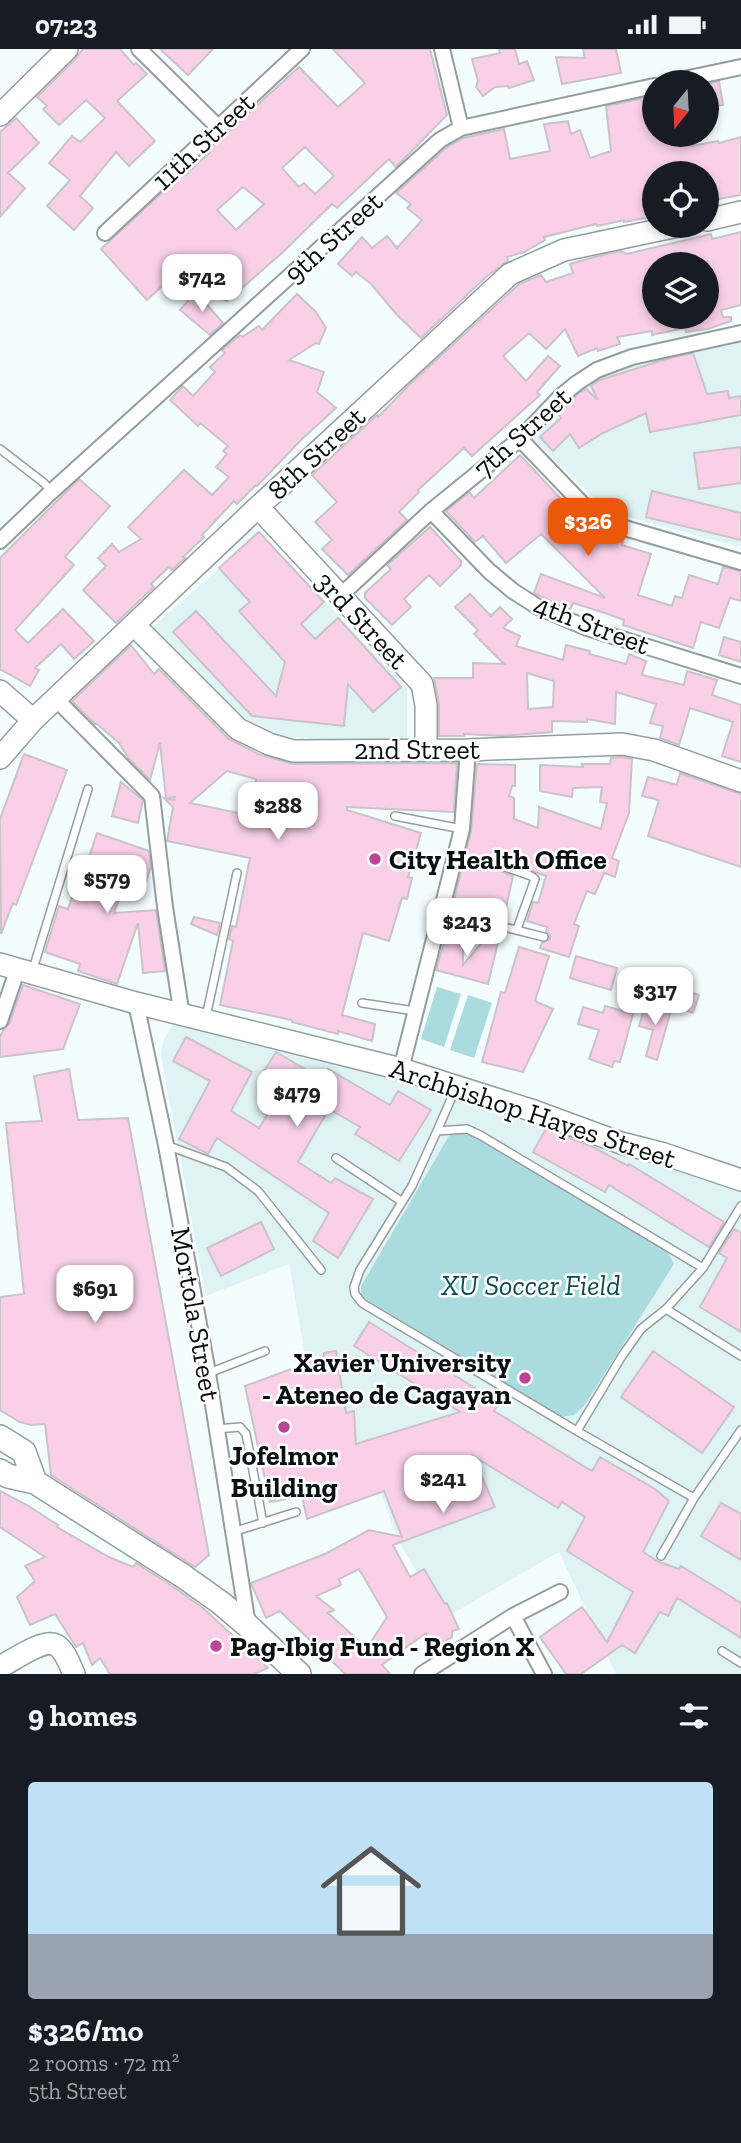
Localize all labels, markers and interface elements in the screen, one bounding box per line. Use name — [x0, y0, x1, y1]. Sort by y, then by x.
text: 07:23 — [35, 9, 97, 41]
north arrow — [642, 70, 719, 147]
map controls — [642, 70, 719, 329]
street label: 11th Street — [145, 85, 262, 197]
button: locate — [642, 161, 719, 238]
street label: 9th Street — [277, 184, 390, 290]
button: layers — [642, 252, 719, 329]
pin: $742 — [161, 254, 243, 314]
text: $742 — [178, 263, 226, 291]
street label: 7th Street — [467, 380, 578, 484]
street label: 8th Street — [261, 400, 372, 507]
pin: $326 — [547, 498, 629, 558]
text: $326 — [564, 507, 612, 535]
street label: 3rd Street — [308, 565, 415, 676]
street label: 4th Street — [529, 587, 655, 662]
street label: 2nd Street — [354, 733, 481, 766]
pin: $288 — [237, 783, 319, 842]
text: $288 — [254, 791, 302, 819]
place label: City Health Office — [389, 843, 607, 876]
marker: City Health Office — [367, 851, 383, 867]
pin: $579 — [66, 855, 148, 915]
text: $579 — [84, 864, 131, 892]
pin: $243 — [426, 899, 508, 958]
text: $243 — [442, 907, 492, 935]
pin: $317 — [614, 967, 696, 1027]
text: $317 — [633, 976, 677, 1004]
street label: Archbishop Hayes Street — [386, 1052, 681, 1176]
pin: $479 — [256, 1069, 338, 1129]
text: $479 — [273, 1078, 321, 1106]
street label: Mortola Street — [164, 1225, 227, 1404]
pin: $691 — [54, 1265, 136, 1325]
park label: XU Soccer Field — [441, 1269, 620, 1302]
text: $691 — [72, 1274, 118, 1302]
place label: Xavier University - Ateneo de Cagayan — [262, 1346, 511, 1411]
marker: Xavier University - Ateneo de Cagayan — [517, 1370, 533, 1386]
marker: Jofelmor Building — [276, 1419, 292, 1435]
place label: Jofelmor Building — [229, 1439, 339, 1504]
pin: $241 — [402, 1455, 484, 1515]
text: $241 — [420, 1464, 466, 1492]
place label: Pag-Ibig Fund - Region X — [230, 1630, 535, 1663]
marker: Pag-Ibig Fund - Region X — [208, 1638, 224, 1654]
icon: filters — [675, 1697, 713, 1735]
text: 9 homes — [28, 1698, 137, 1734]
icon: home — [308, 1828, 434, 1954]
text: $326/mo — [28, 2013, 143, 2049]
text: 2 rooms · 72 m² — [28, 2049, 179, 2077]
text: 5th Street — [28, 2077, 127, 2105]

